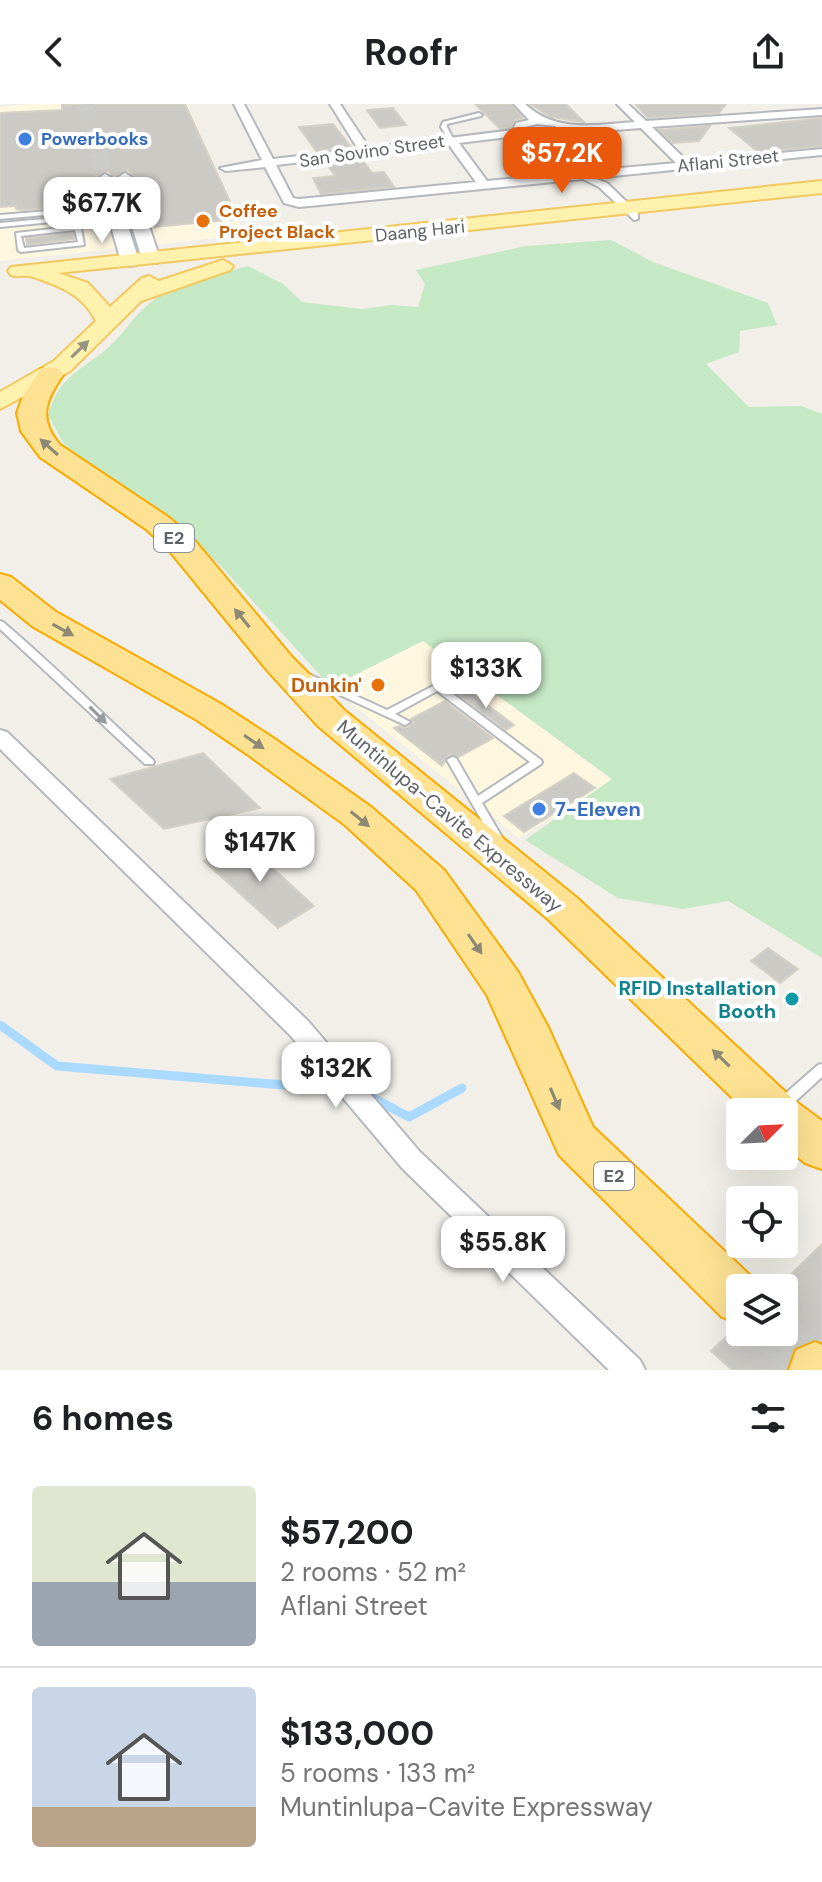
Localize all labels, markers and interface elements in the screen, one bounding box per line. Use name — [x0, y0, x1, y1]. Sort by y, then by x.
text: Roofr — [364, 29, 458, 76]
icon: back — [32, 30, 76, 74]
icon: share — [746, 30, 790, 74]
place label: Powerbooks — [41, 127, 148, 151]
pin: $57.2K — [497, 127, 627, 195]
street label: San Sovino Street — [298, 129, 446, 173]
marker: Powerbooks — [16, 130, 34, 148]
text: $57.2K — [521, 136, 603, 170]
street label: Aflani Street — [676, 144, 780, 178]
pin: $67.7K — [37, 177, 167, 245]
text: $67.7K — [61, 186, 143, 220]
place label: Coffee Project Black — [219, 199, 336, 244]
marker: Coffee Project Black — [194, 212, 212, 230]
street label: Daang Hari — [374, 214, 466, 248]
one-way arrow — [70, 341, 89, 359]
one-way arrow — [39, 439, 58, 457]
road number: E2 — [154, 524, 194, 552]
one-way arrow — [235, 608, 251, 628]
one-way arrow — [52, 623, 74, 637]
pin: $133K — [430, 642, 542, 710]
text: $133K — [449, 651, 523, 685]
place label: Dunkin' — [291, 672, 362, 698]
marker: Dunkin' — [369, 676, 387, 694]
one-way arrow — [88, 705, 106, 724]
street label: Muntinlupa-Cavite Expressway — [332, 714, 568, 918]
one-way arrow — [243, 734, 264, 749]
place label: 7-Eleven — [555, 796, 641, 822]
marker: 7-Eleven — [530, 800, 548, 818]
one-way arrow — [350, 810, 370, 827]
pin: $147K — [204, 816, 316, 884]
text: $147K — [223, 825, 297, 859]
one-way arrow — [467, 933, 482, 954]
place label: RFID Installation Booth — [619, 975, 776, 1024]
marker: RFID Installation Booth — [783, 990, 801, 1008]
pin: $132K — [280, 1042, 392, 1110]
one-way arrow — [712, 1049, 731, 1067]
text: $132K — [300, 1051, 372, 1085]
one-way arrow — [549, 1087, 562, 1111]
north arrow — [726, 1098, 798, 1170]
map controls — [726, 1098, 798, 1346]
road number: E2 — [594, 1162, 634, 1190]
button: locate — [726, 1186, 798, 1258]
pin: $55.8K — [438, 1216, 568, 1284]
text: $55.8K — [459, 1225, 547, 1259]
button: layers — [726, 1274, 798, 1346]
text: 6 homes — [32, 1396, 174, 1441]
icon: filters — [746, 1396, 790, 1440]
text: $57,200 — [280, 1510, 414, 1555]
icon: home — [96, 1518, 192, 1614]
text: 2 rooms · 52 m² — [280, 1555, 466, 1589]
text: Aflani Street — [280, 1589, 428, 1623]
text: $133,000 — [280, 1711, 434, 1756]
icon: home — [96, 1719, 192, 1815]
text: 5 rooms · 133 m² — [280, 1756, 475, 1790]
text: Muntinlupa-Cavite Expressway — [280, 1790, 653, 1824]

